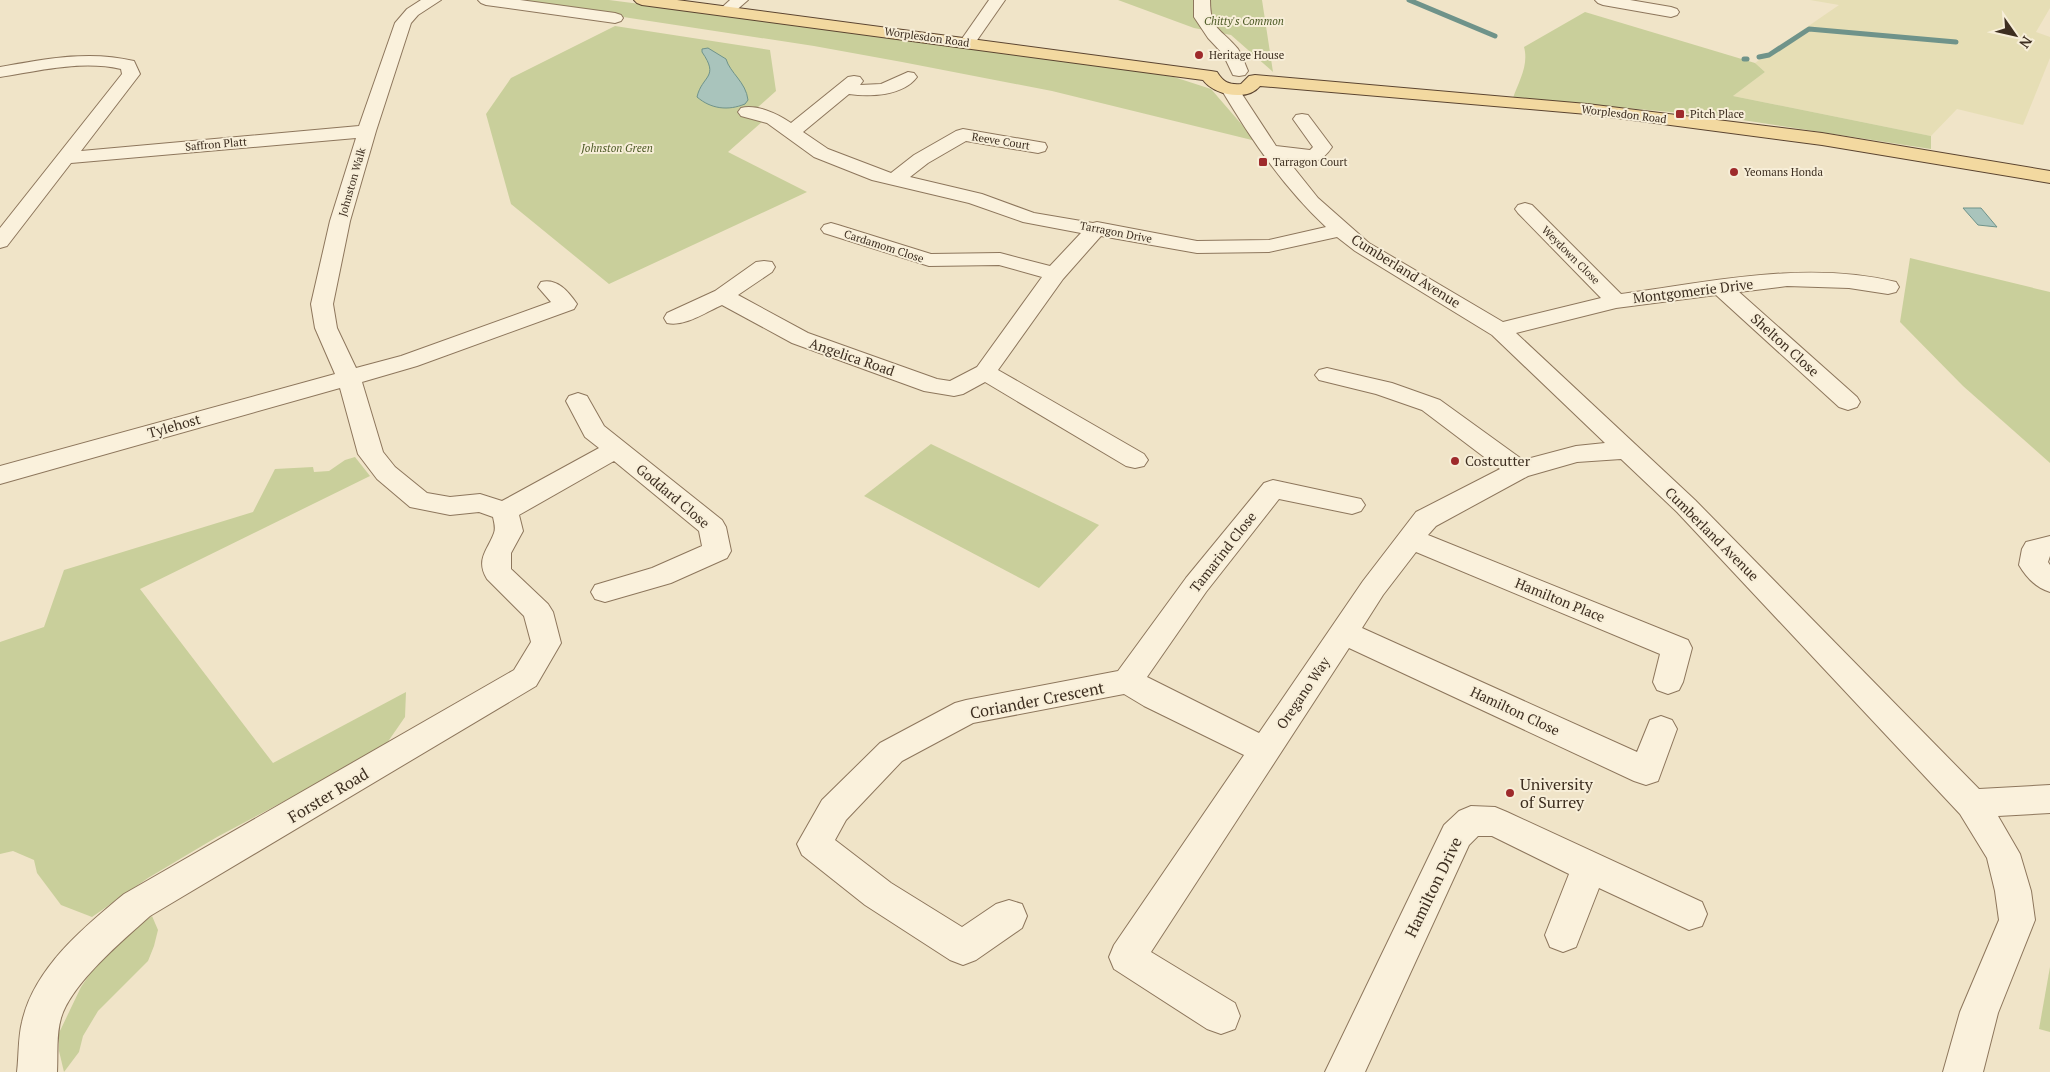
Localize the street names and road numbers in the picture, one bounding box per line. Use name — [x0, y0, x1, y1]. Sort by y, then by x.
street label: Worplesdon Road — [884, 24, 970, 50]
street label: Worplesdon Road — [1581, 102, 1667, 126]
street label: Reeve Court — [971, 129, 1031, 153]
street label: Saffron Platt — [184, 134, 248, 154]
street label: Johnston Walk — [335, 146, 369, 218]
street label: Tarragon Drive — [1079, 218, 1154, 246]
street label: Weydown Close — [1539, 223, 1603, 287]
street label: Cardamom Close — [842, 227, 926, 266]
street label: Cumberland Avenue — [1348, 229, 1465, 312]
street label: Montgomerie Drive — [1632, 274, 1754, 307]
street label: Shelton Close — [1747, 309, 1824, 380]
street label: Angelica Road — [807, 333, 898, 380]
street label: Tylehost — [145, 409, 203, 442]
street label: Goddard Close — [633, 459, 714, 532]
street label: Cumberland Avenue — [1661, 483, 1763, 585]
street label: Tamarind Close — [1185, 507, 1260, 596]
street label: Hamilton Place — [1512, 573, 1608, 626]
street label: Oregano Way — [1272, 652, 1334, 732]
street label: Coriander Crescent — [968, 676, 1106, 724]
street label: Hamilton Close — [1467, 682, 1563, 740]
street label: Forster Road — [284, 762, 372, 828]
street label: Hamilton Drive — [1399, 833, 1467, 941]

